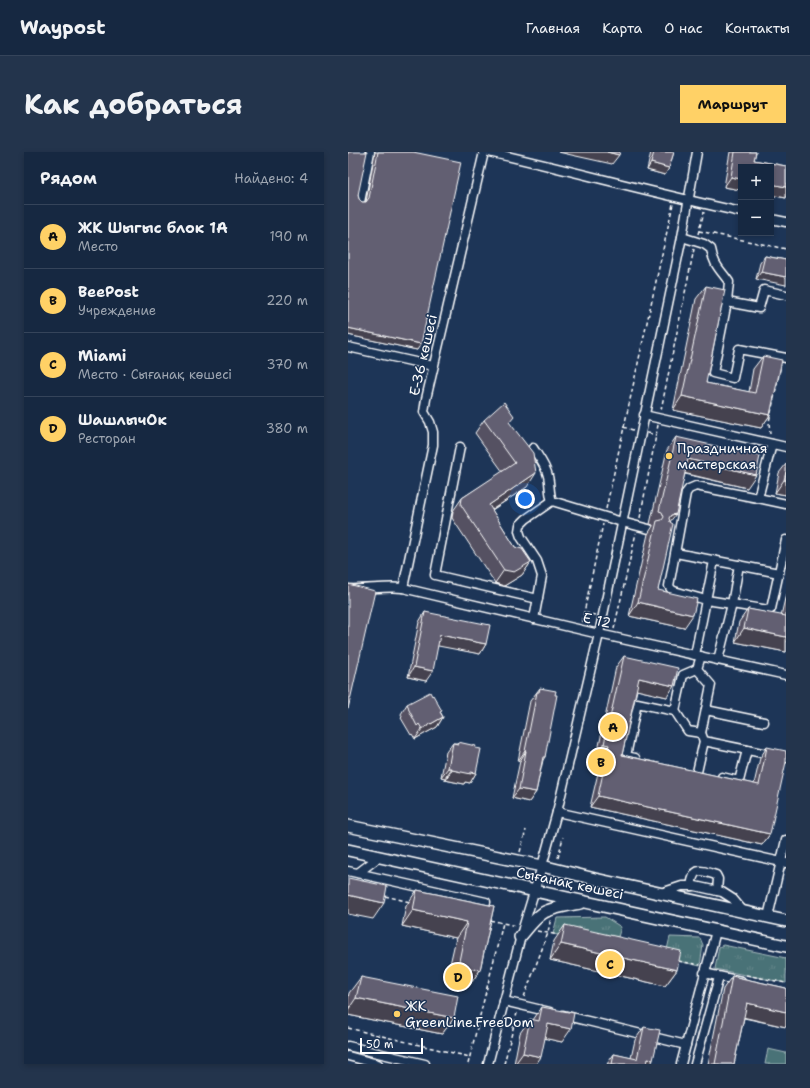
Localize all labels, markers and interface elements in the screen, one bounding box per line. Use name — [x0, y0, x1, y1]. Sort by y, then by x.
text: Waypost — [20, 15, 105, 40]
text: Главная — [526, 19, 580, 37]
text: Карта — [602, 19, 642, 37]
text: О нас — [664, 19, 703, 37]
text: Контакты — [725, 19, 790, 37]
text: Как добраться — [24, 85, 243, 123]
button: Маршрут — [680, 85, 786, 123]
map controls — [738, 164, 774, 236]
button: + — [738, 164, 774, 200]
text: Рядом — [40, 167, 97, 189]
text: Найдено: 4 — [234, 170, 308, 187]
button: − — [738, 200, 774, 236]
text: ЖК Шыгыс блок 1А — [78, 218, 228, 238]
text: A — [48, 228, 58, 245]
text: 190 m — [269, 228, 308, 245]
text: Место — [78, 238, 118, 255]
text: BeePost — [78, 282, 139, 302]
text: B — [49, 292, 57, 309]
text: 220 m — [266, 292, 308, 309]
text: Учреждение — [78, 302, 156, 319]
street label: Е-36 көшесі — [405, 312, 441, 398]
text: Miami — [78, 346, 126, 366]
text: C — [49, 356, 57, 373]
text: 370 m — [266, 356, 308, 373]
text: Место · Сығанақ көшесі — [78, 366, 232, 383]
text: ШашлычОк — [78, 410, 167, 430]
text: D — [48, 420, 58, 437]
text: 380 m — [266, 420, 308, 437]
text: Ресторан — [78, 430, 136, 447]
place label: Праздничная мастерская — [677, 439, 768, 473]
marker: Праздничная мастерская — [664, 451, 674, 461]
your location — [515, 489, 535, 509]
street label: E 12 — [581, 608, 613, 632]
pin: A — [600, 712, 626, 742]
pin: B — [588, 747, 614, 777]
street label: Сығанақ көшесі — [515, 863, 625, 903]
pin: C — [597, 949, 623, 979]
pin: D — [445, 962, 471, 992]
place label: ЖК GreenLine.FreeDom — [405, 997, 533, 1031]
marker: ЖК GreenLine.FreeDom — [392, 1009, 402, 1019]
scale bar — [360, 1036, 423, 1055]
text: 50 m — [366, 1037, 394, 1052]

